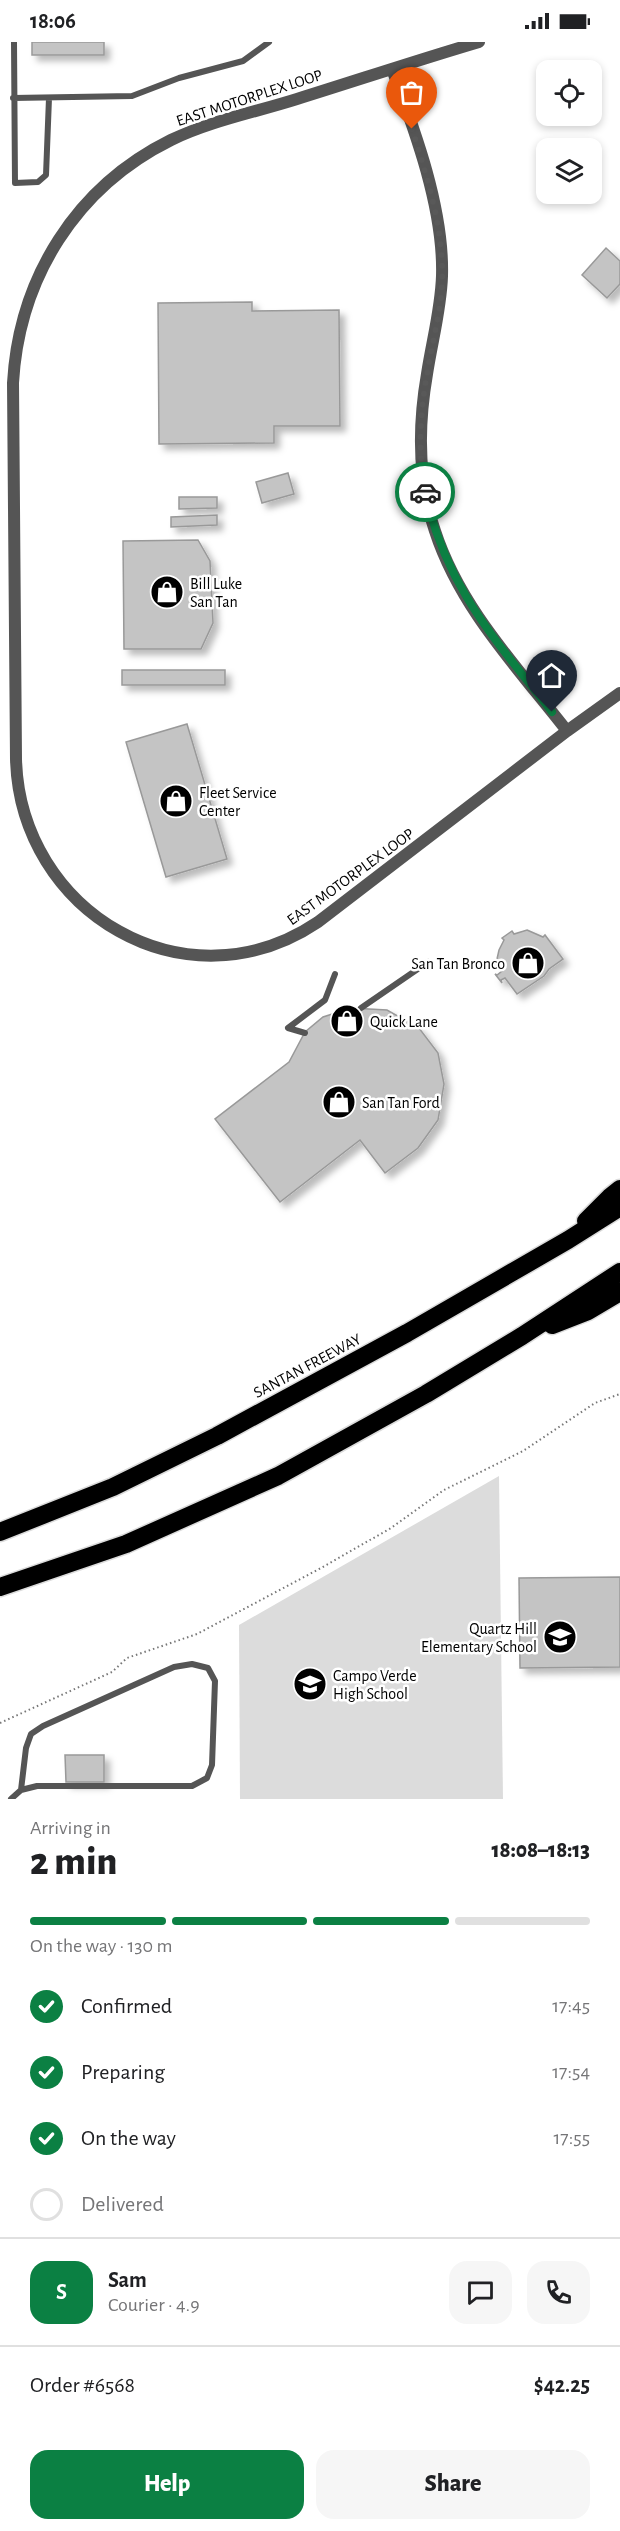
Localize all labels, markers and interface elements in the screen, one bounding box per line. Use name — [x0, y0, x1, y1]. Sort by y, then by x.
text: 18:06 — [30, 10, 76, 32]
map controls — [536, 60, 602, 204]
button: locate — [536, 60, 602, 126]
street label: EAST MOTORPLEX LOOP — [174, 67, 324, 129]
pin — [386, 67, 437, 129]
icon: bag — [395, 76, 428, 109]
button: layers — [536, 138, 602, 204]
courier — [395, 462, 455, 522]
icon: car — [409, 476, 442, 509]
shop icon: Bill Luke San Tan — [149, 574, 185, 610]
place label: Bill Luke San Tan — [190, 576, 242, 610]
pin — [526, 650, 577, 712]
icon: home — [535, 659, 568, 692]
shop icon: Fleet Service Center — [158, 783, 194, 819]
place label: Fleet Service Center — [199, 785, 277, 819]
street label: EAST MOTORPLEX LOOP — [284, 825, 417, 928]
shop icon: San Tan Bronco — [510, 945, 546, 981]
place label: San Tan Bronco — [411, 956, 505, 972]
shop icon: Quick Lane — [329, 1003, 365, 1039]
place label: Quick Lane — [370, 1014, 438, 1031]
shop icon: San Tan Ford — [321, 1084, 357, 1120]
place label: San Tan Ford — [362, 1095, 440, 1111]
street label: SANTAN FREEWAY — [251, 1331, 364, 1401]
school or university icon: Quartz Hill Elementary School — [542, 1619, 578, 1655]
place label: Quartz Hill Elementary School — [421, 1621, 537, 1656]
school or university icon: Campo Verde High School — [292, 1666, 328, 1702]
place label: Campo Verde High School — [333, 1668, 417, 1702]
text: Arriving in — [30, 1818, 111, 1838]
text: 18:08–18:13 — [492, 1839, 590, 1861]
text: 2 min — [30, 1843, 117, 1882]
text: On the way · 130 m — [30, 1936, 172, 1956]
icon: check — [30, 1990, 63, 2023]
text: Confirmed — [81, 1995, 172, 2017]
text: 17:45 — [552, 1996, 590, 2016]
icon: check — [30, 2056, 63, 2089]
text: Preparing — [81, 2061, 165, 2083]
text: 17:54 — [552, 2062, 590, 2082]
icon: check — [30, 2122, 63, 2155]
text: On the way — [81, 2127, 176, 2149]
text: 17:55 — [553, 2128, 590, 2148]
text: Delivered — [81, 2193, 164, 2215]
button: chat — [449, 2261, 512, 2324]
button: phone — [527, 2261, 590, 2324]
text: Sam — [108, 2269, 147, 2291]
text: S — [56, 2281, 67, 2303]
text: Courier · 4.9 — [108, 2295, 200, 2315]
text: Order #6568 — [30, 2374, 135, 2396]
text: $42.25 — [534, 2374, 590, 2396]
button: Help — [30, 2450, 304, 2519]
button: Share — [316, 2450, 590, 2519]

